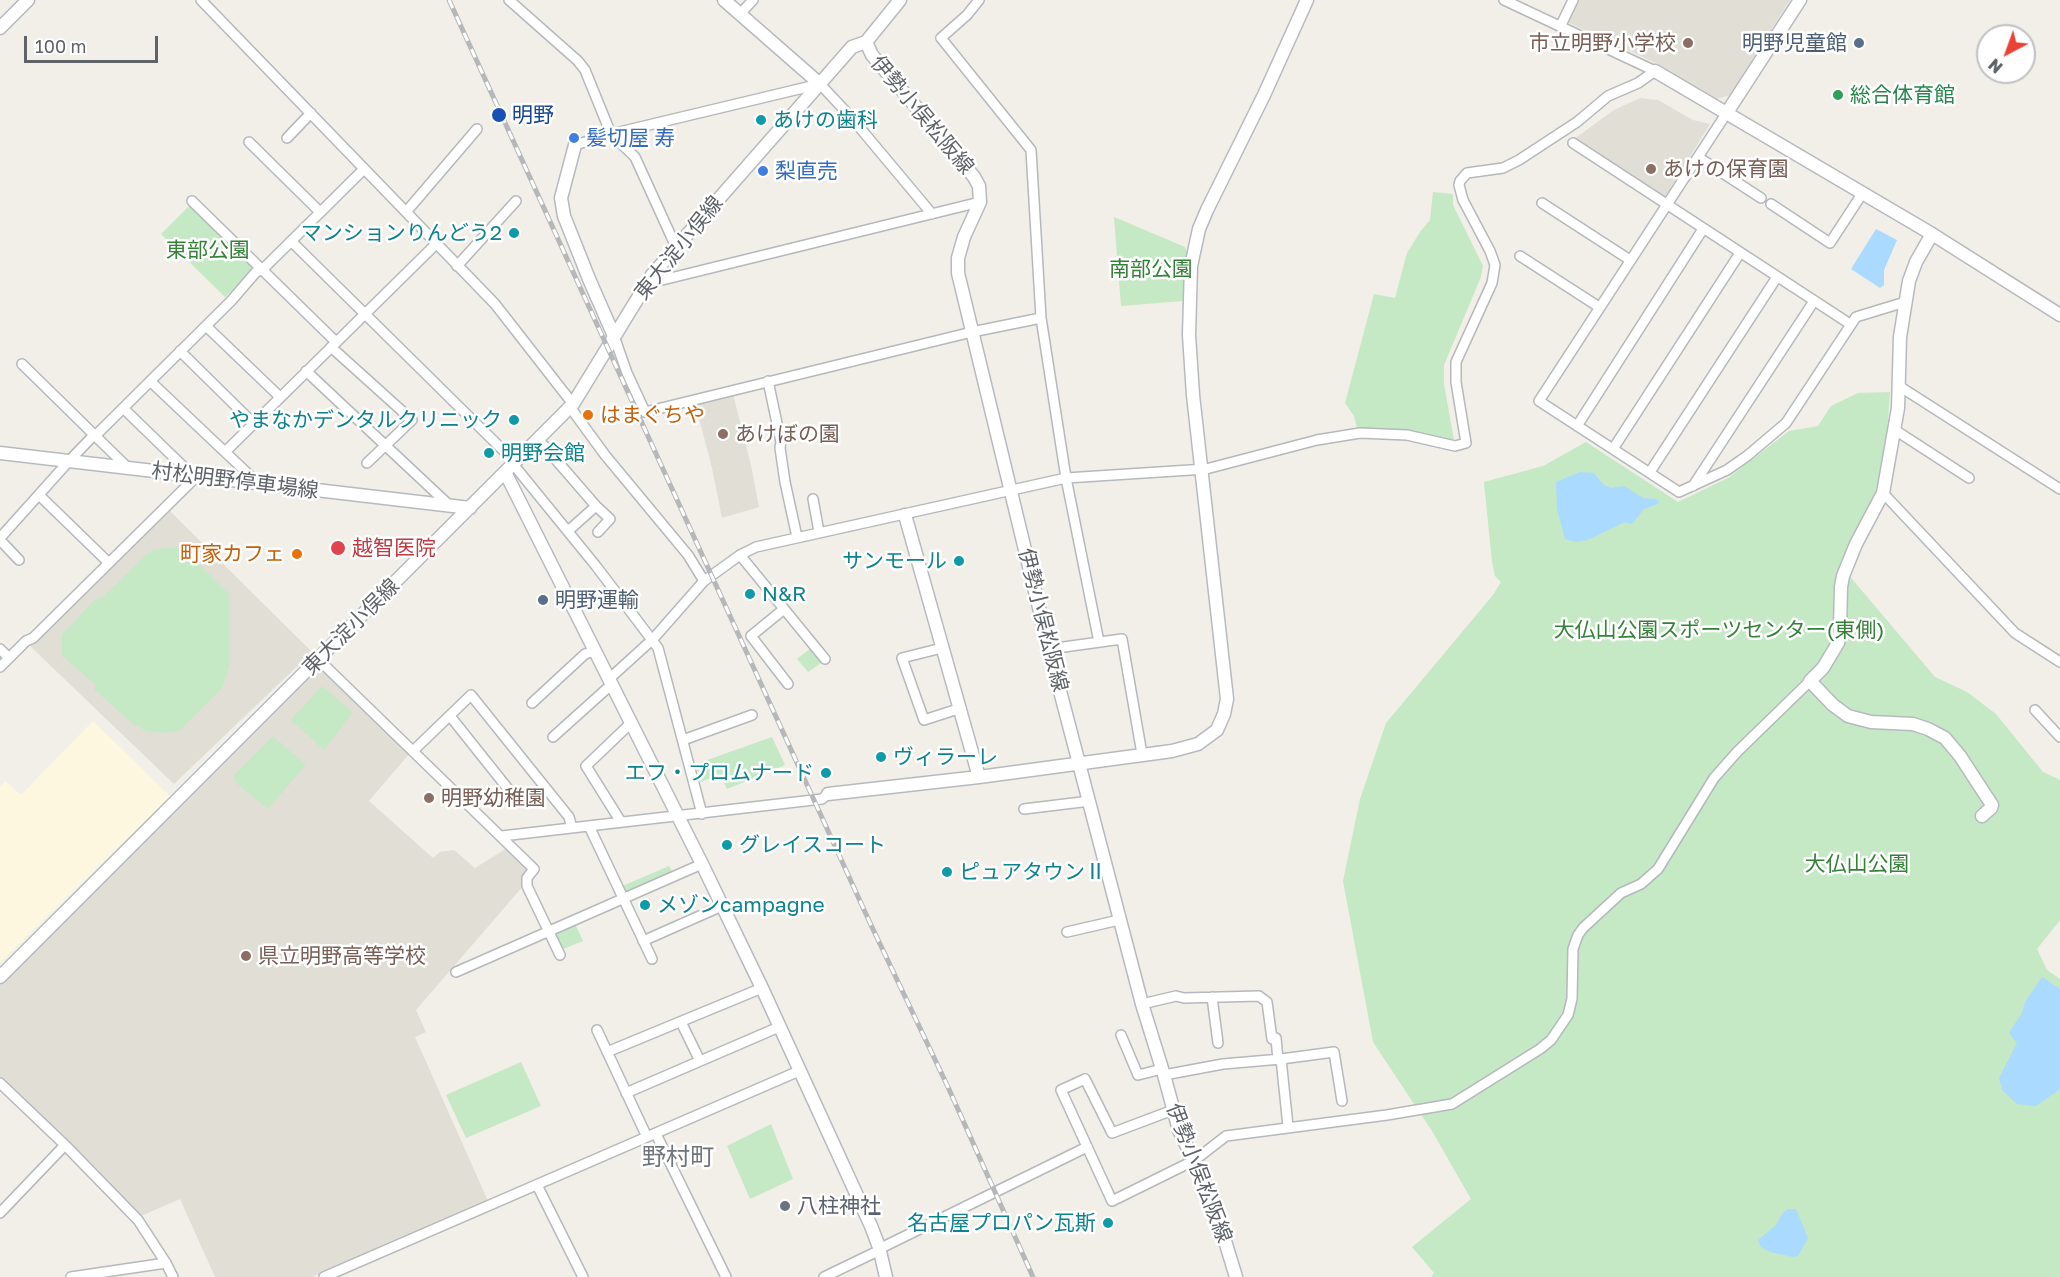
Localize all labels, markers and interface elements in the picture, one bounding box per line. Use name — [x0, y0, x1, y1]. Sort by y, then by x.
scale bar — [27, 24, 160, 62]
north arrow — [1976, 24, 2036, 84]
place label: 市立明野小学校 — [1529, 30, 1676, 56]
place label: 明野児童館 — [1742, 30, 1847, 56]
text: 100 m — [35, 35, 86, 57]
marker: 市立明野小学校 — [1681, 36, 1695, 50]
marker: 明野児童館 — [1852, 36, 1866, 50]
street label: 伊勢小俣松阪線 — [865, 51, 979, 179]
text: N — [1984, 55, 2007, 78]
place label: 総合体育館 — [1850, 82, 1955, 108]
marker: 総合体育館 — [1831, 88, 1845, 102]
place label: 明野 — [512, 102, 554, 128]
marker: 明野 — [490, 106, 508, 124]
place label: あけの歯科 — [773, 107, 878, 133]
marker: あけの歯科 — [754, 113, 768, 127]
place label: 髪切屋 寿 — [586, 125, 675, 151]
marker: 髪切屋 寿 — [567, 131, 581, 145]
place label: あけの保育園 — [1663, 156, 1789, 182]
place label: 梨直売 — [775, 158, 838, 184]
marker: あけの保育園 — [1644, 162, 1658, 176]
marker: 梨直売 — [756, 164, 770, 178]
street label: 東大淀小俣線 — [630, 191, 728, 305]
place label: マンションりんどう2 — [301, 220, 502, 246]
marker: マンションりんどう2 — [507, 226, 521, 240]
park label: 東部公園 — [166, 237, 250, 263]
park label: 南部公園 — [1109, 256, 1193, 282]
place label: はまぐちや — [600, 402, 705, 428]
place label: やまなかデンタルクリニック — [229, 407, 502, 433]
marker: はまぐちや — [581, 408, 595, 422]
marker: やまなかデンタルクリニック — [507, 413, 521, 427]
place label: あけぼの園 — [735, 421, 840, 447]
marker: あけぼの園 — [716, 427, 730, 441]
place label: 明野会館 — [501, 440, 585, 466]
marker: 明野会館 — [482, 446, 496, 460]
street label: 村松明野停車場線 — [150, 458, 320, 504]
place label: 越智医院 — [352, 535, 436, 561]
marker: 越智医院 — [329, 539, 347, 557]
place label: 町家カフェ — [180, 541, 285, 567]
street label: 伊勢小俣松阪線 — [1013, 546, 1073, 694]
marker: 町家カフェ — [290, 547, 304, 561]
place label: サンモール — [842, 548, 947, 574]
marker: サンモール — [952, 554, 966, 568]
street label: 東大淀小俣線 — [298, 574, 404, 680]
place label: N&R — [762, 581, 806, 607]
place label: 明野運輸 — [555, 587, 639, 613]
marker: N&R — [743, 587, 757, 601]
marker: 明野運輸 — [536, 593, 550, 607]
park label: 大仏山公園スポーツセンター(東側) — [1554, 617, 1884, 643]
place label: ヴィラーレ — [893, 744, 998, 770]
marker: ヴィラーレ — [874, 750, 888, 764]
place label: エフ・プロムナード — [625, 760, 814, 786]
marker: エフ・プロムナード — [819, 766, 833, 780]
place label: 明野幼稚園 — [441, 785, 546, 811]
marker: 明野幼稚園 — [422, 791, 436, 805]
place label: グレイスコート — [739, 832, 886, 858]
marker: グレイスコート — [720, 838, 734, 852]
park label: 大仏山公園 — [1805, 851, 1909, 877]
place label: ピュアタウンⅡ — [959, 859, 1106, 885]
marker: ピュアタウンⅡ — [940, 865, 954, 879]
place label: メゾンcampagne — [657, 892, 825, 918]
marker: メゾンcampagne — [638, 898, 652, 912]
place label: 県立明野高等学校 — [258, 943, 426, 969]
marker: 県立明野高等学校 — [239, 949, 253, 963]
street label: 伊勢小俣松阪線 — [1161, 1100, 1237, 1246]
district label: 野村町 — [642, 1143, 714, 1171]
place label: 八柱神社 — [797, 1193, 881, 1219]
marker: 八柱神社 — [778, 1199, 792, 1213]
place label: 名古屋プロパン瓦斯 — [907, 1210, 1096, 1236]
marker: 名古屋プロパン瓦斯 — [1101, 1216, 1115, 1230]

